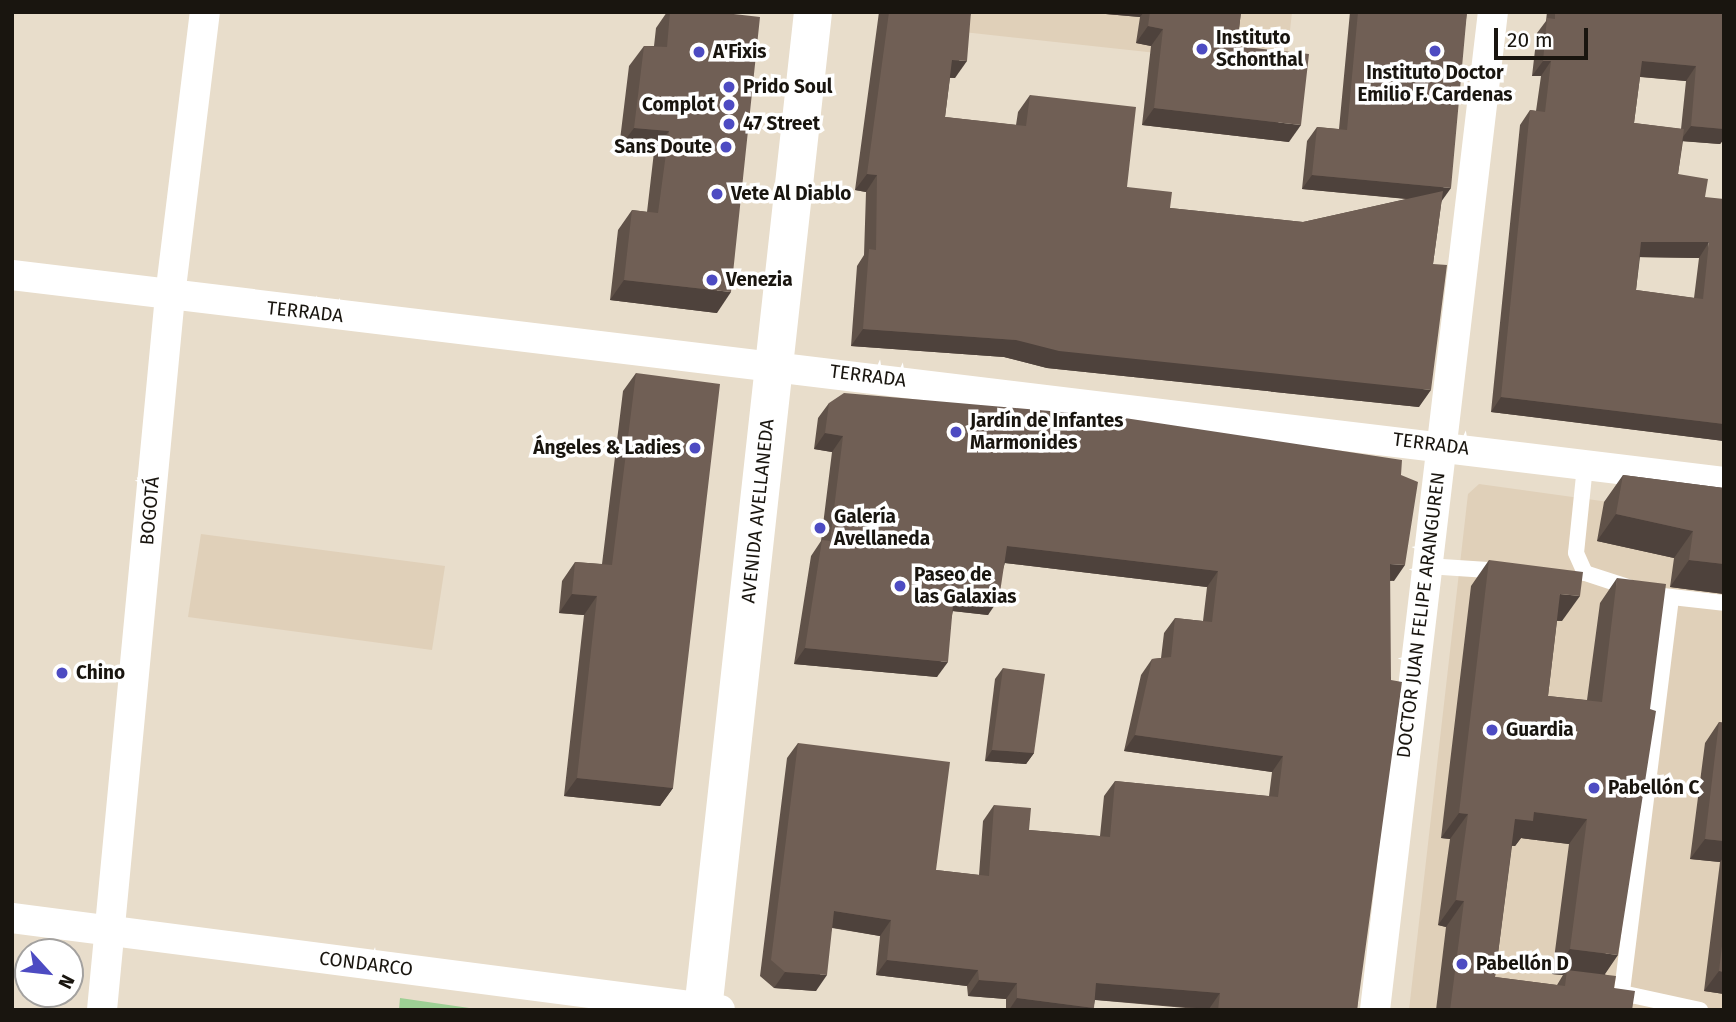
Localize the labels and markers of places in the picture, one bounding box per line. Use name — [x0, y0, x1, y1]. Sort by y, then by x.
place label: Instituto Schonthal — [1216, 27, 1303, 71]
place label: A'Fixis — [713, 41, 766, 63]
marker: Instituto Schonthal — [1194, 41, 1210, 57]
marker: Instituto Doctor Emilio F. Cardenas — [1427, 43, 1443, 59]
marker: A'Fixis — [691, 44, 707, 60]
place label: Instituto Doctor Emilio F. Cardenas — [1357, 62, 1513, 106]
place label: Prido Soul — [743, 76, 832, 98]
marker: Prido Soul — [721, 79, 737, 95]
place label: Complot — [642, 94, 715, 116]
marker: Complot — [721, 97, 737, 113]
place label: 47 Street — [743, 113, 820, 135]
marker: 47 Street — [721, 116, 737, 132]
place label: Sans Doute — [614, 136, 712, 158]
marker: Sans Doute — [718, 139, 734, 155]
place label: Vete Al Diablo — [731, 183, 851, 205]
marker: Vete Al Diablo — [709, 186, 725, 202]
place label: Venezia — [726, 269, 793, 291]
marker: Venezia — [704, 272, 720, 288]
place label: Jardín de Infantes Marmonides — [970, 410, 1123, 454]
marker: Jardín de Infantes Marmonides — [948, 424, 964, 440]
place label: Ángeles & Ladies — [533, 437, 681, 459]
marker: Ángeles & Ladies — [687, 440, 703, 456]
place label: Galería Avellaneda — [834, 506, 930, 550]
marker: Galería Avellaneda — [812, 520, 828, 536]
place label: Paseo de las Galaxias — [914, 564, 1016, 608]
marker: Paseo de las Galaxias — [892, 578, 908, 594]
place label: Chino — [76, 662, 125, 684]
marker: Chino — [54, 665, 70, 681]
place label: Guardia — [1506, 719, 1574, 741]
marker: Guardia — [1484, 722, 1500, 738]
place label: Pabellón C — [1608, 777, 1699, 799]
marker: Pabellón C — [1586, 780, 1602, 796]
place label: Pabellón D — [1476, 953, 1569, 975]
marker: Pabellón D — [1454, 956, 1470, 972]

